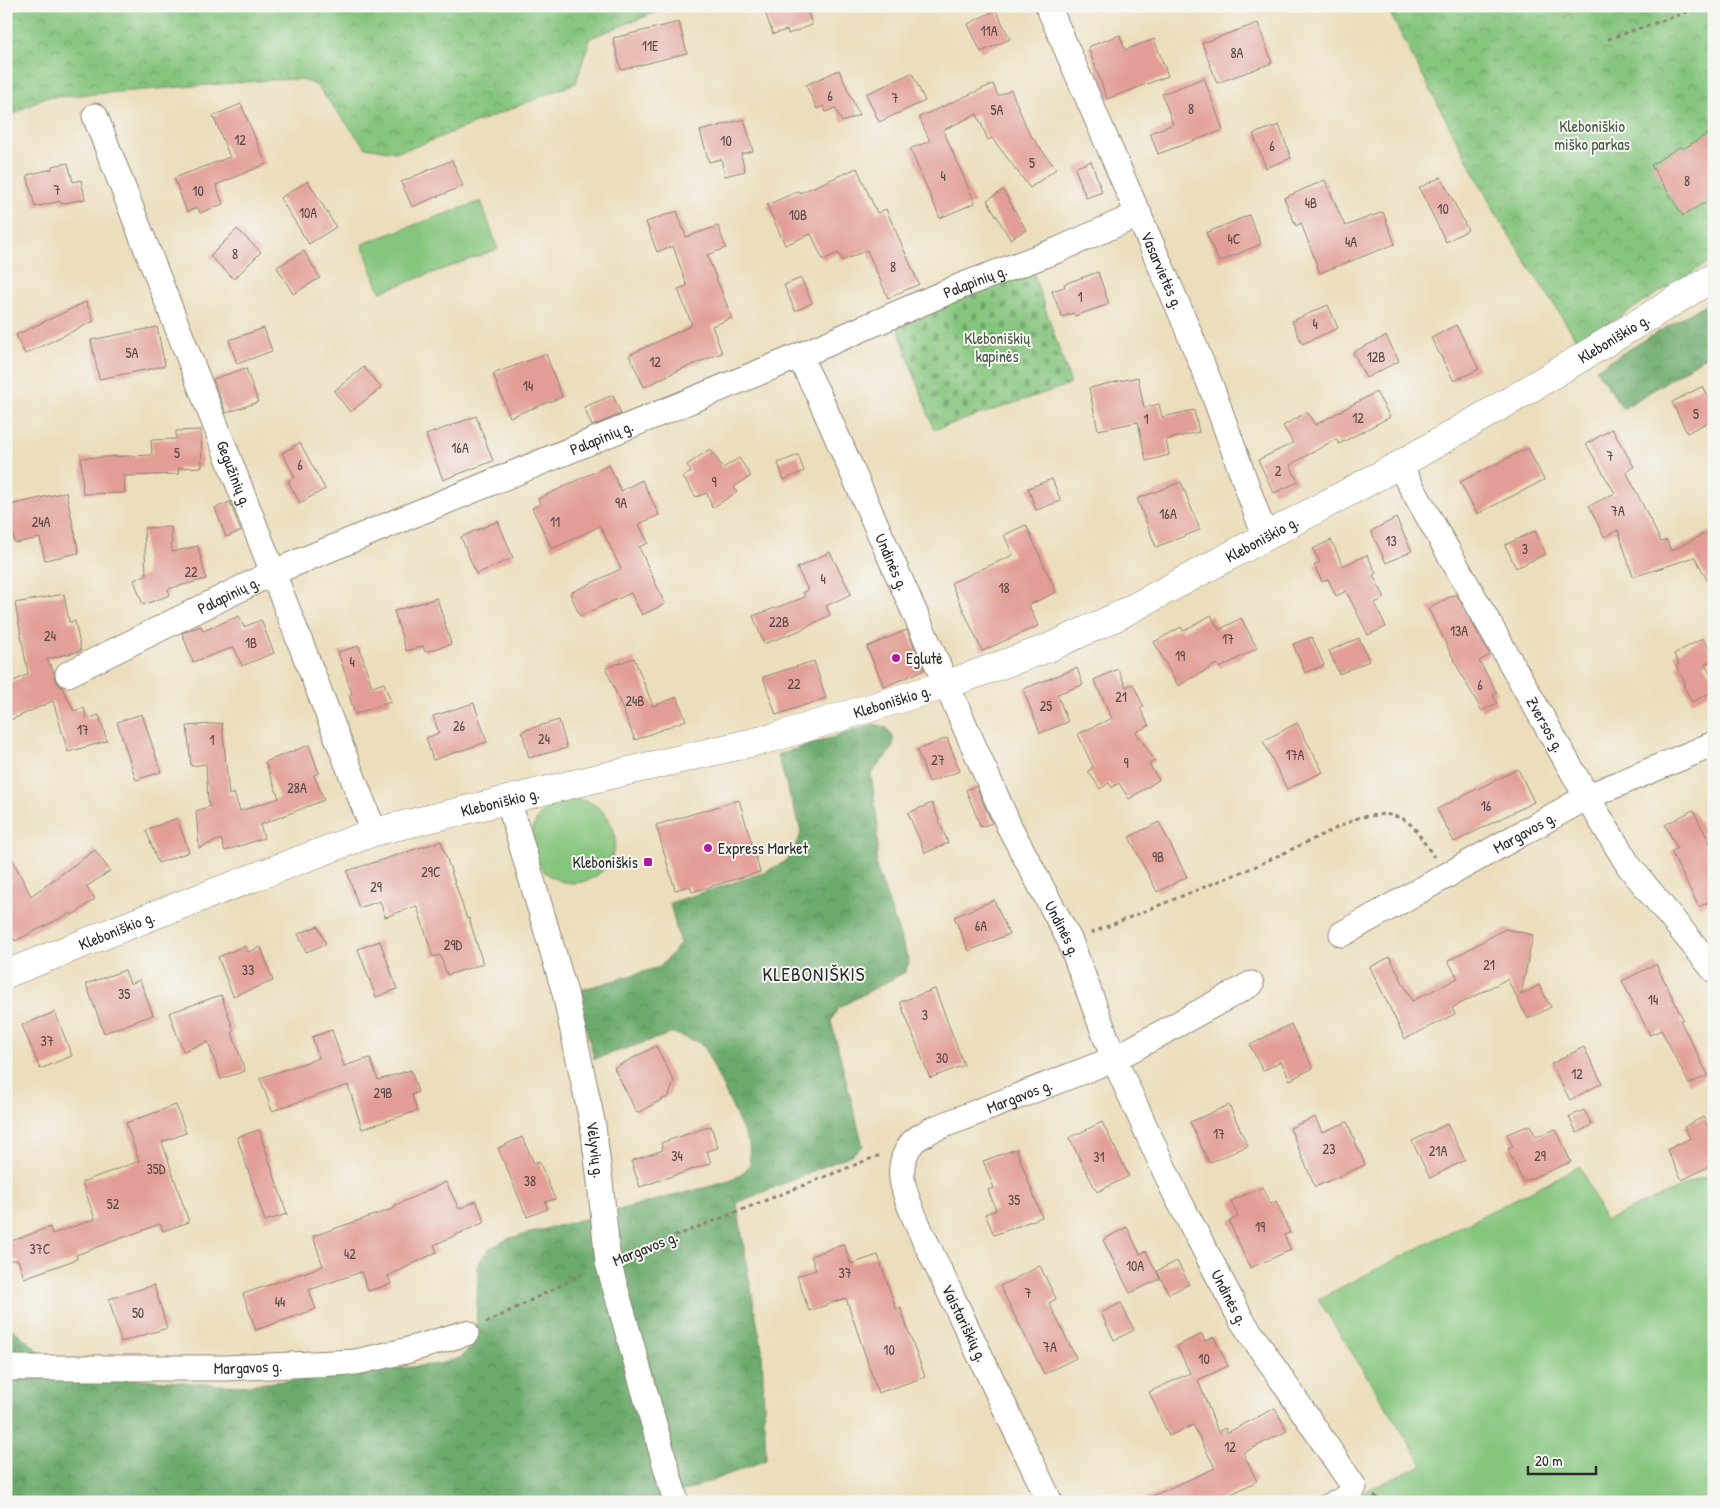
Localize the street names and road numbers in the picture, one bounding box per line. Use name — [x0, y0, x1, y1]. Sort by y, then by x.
street label: Vasarvietės g. — [1136, 228, 1189, 313]
street label: Palapinių g. — [940, 259, 1010, 303]
street label: Kleboniškio g. — [1574, 308, 1653, 368]
street label: Palapinių g. — [567, 414, 636, 460]
street label: Gegužinių g. — [212, 437, 257, 510]
street label: Kleboniškio g. — [1221, 510, 1302, 567]
street label: Undinės g. — [870, 530, 914, 594]
street label: Palapinių g. — [194, 570, 263, 619]
street label: Kleboniškio g. — [851, 679, 934, 723]
street label: Zversos g. — [1521, 693, 1570, 756]
street label: Kleboniškio g. — [458, 782, 541, 822]
street label: Margavos g. — [1489, 806, 1560, 858]
street label: Undinės g. — [1040, 897, 1086, 960]
street label: Kleboniškio g. — [75, 905, 158, 955]
street label: Margavos g. — [983, 1073, 1055, 1118]
street label: Vėlyvių g. — [581, 1119, 611, 1179]
street label: Margavos g. — [609, 1225, 681, 1271]
street label: Undinės g. — [1206, 1266, 1253, 1330]
street label: Vaistariškių g. — [937, 1281, 993, 1365]
street label: Margavos g. — [214, 1354, 283, 1379]

